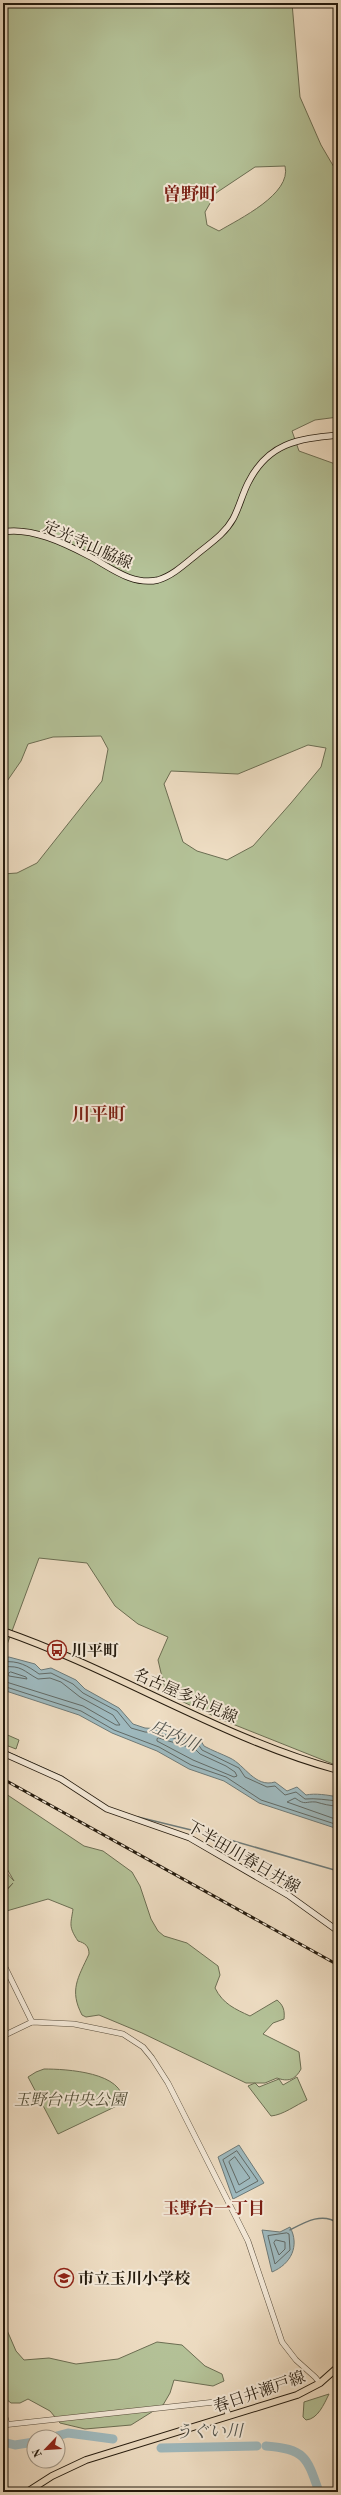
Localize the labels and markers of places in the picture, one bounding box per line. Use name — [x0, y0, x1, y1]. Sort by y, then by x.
bus stop icon: 川平町 — [46, 1639, 68, 1661]
place label: 川平町 — [71, 1642, 119, 1660]
school or university icon: 市立玉川小学校 — [53, 2267, 75, 2289]
place label: 市立玉川小学校 — [78, 2270, 191, 2288]

